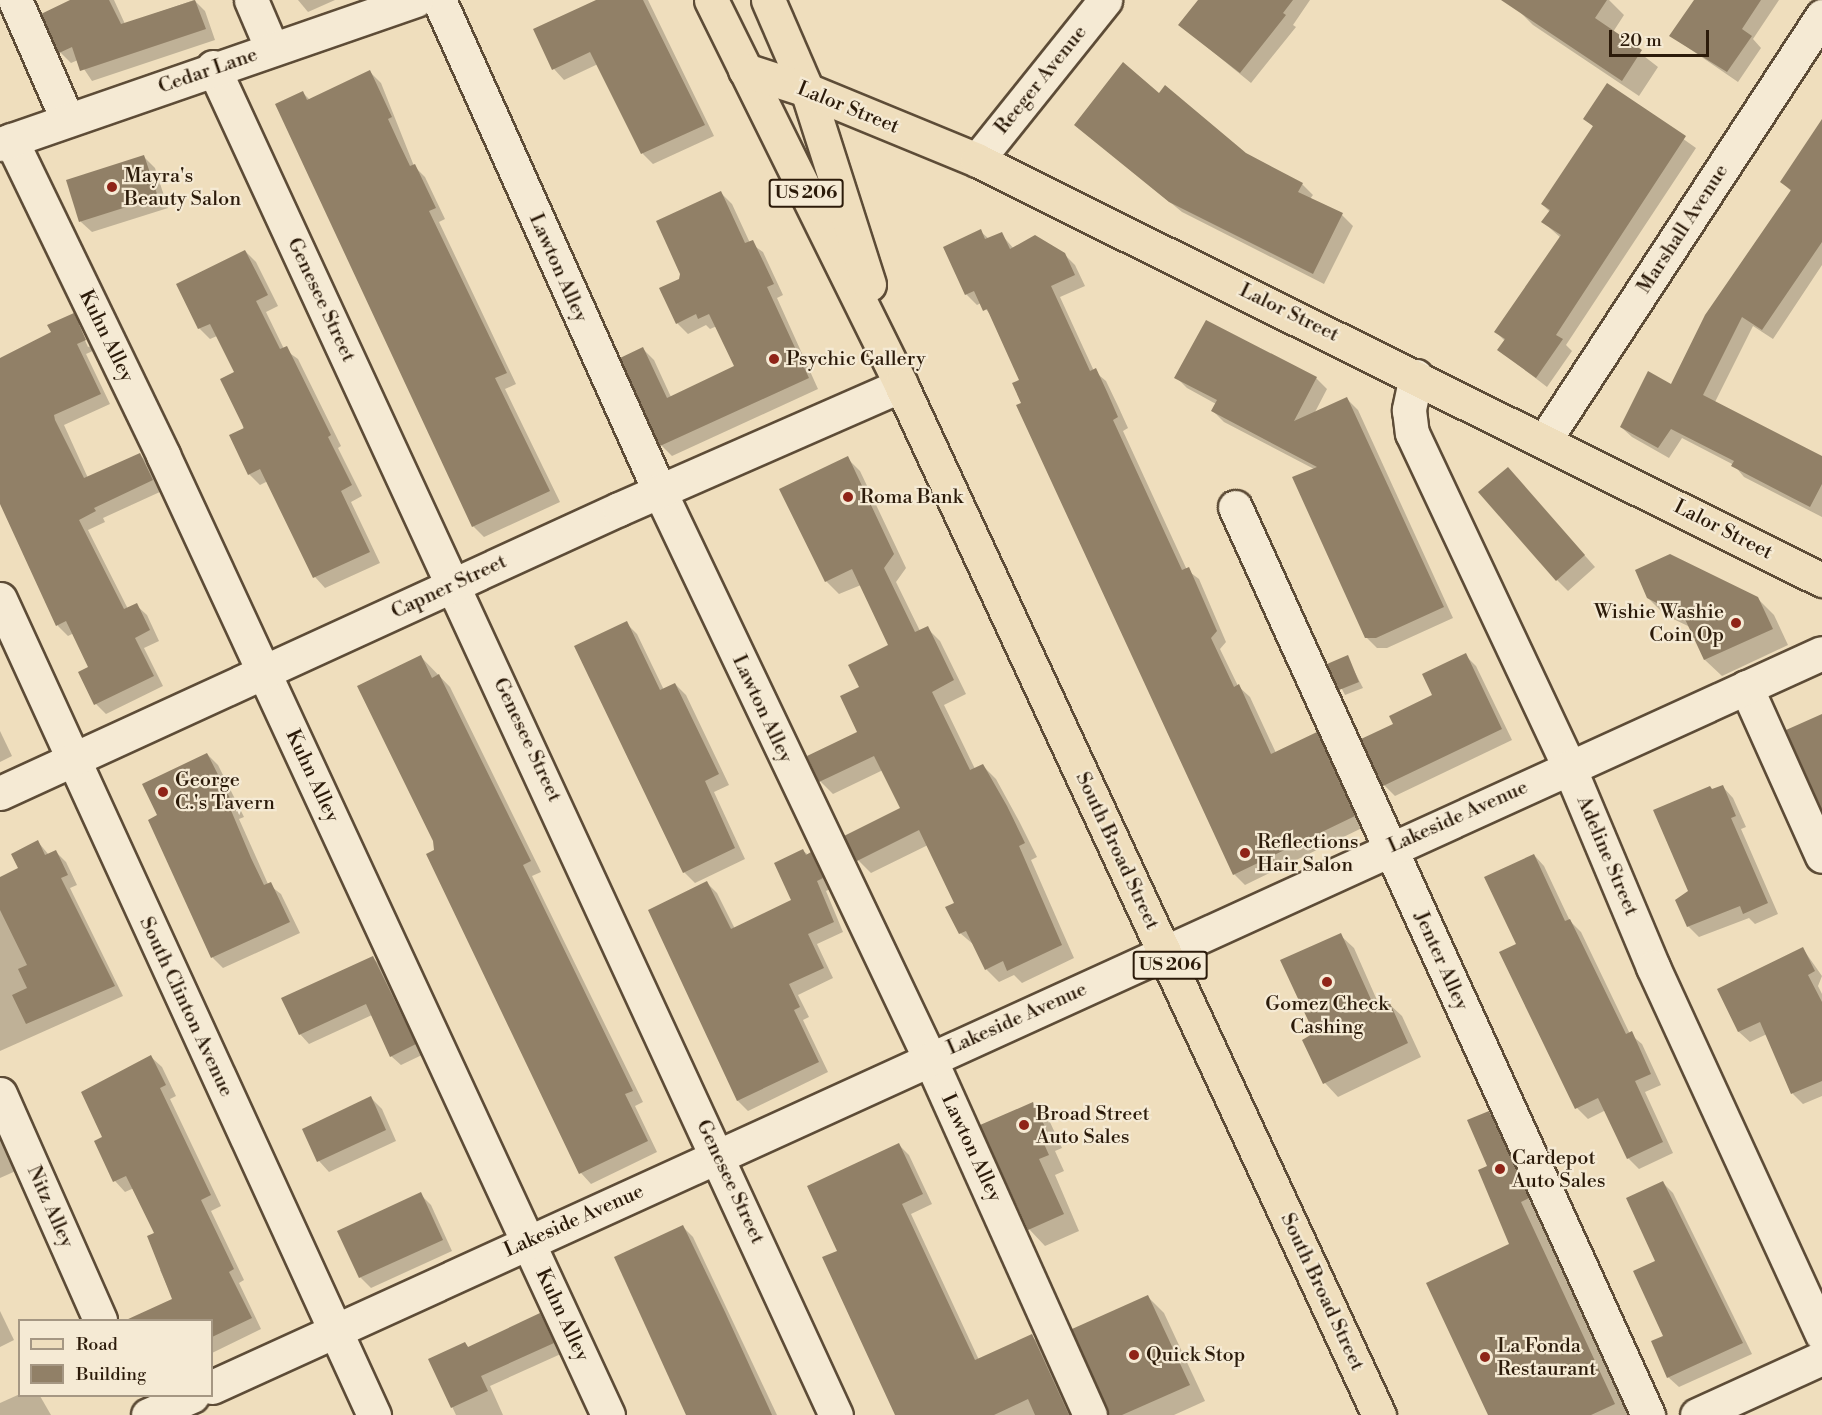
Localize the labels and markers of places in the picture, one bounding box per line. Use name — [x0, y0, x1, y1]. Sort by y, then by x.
place label: Mayra's Beauty Salon — [124, 164, 241, 211]
marker: Mayra's Beauty Salon — [105, 180, 119, 194]
place label: Psychic Gallery — [786, 347, 926, 371]
marker: Psychic Gallery — [767, 352, 781, 366]
place label: Roma Bank — [860, 485, 963, 509]
marker: Roma Bank — [841, 490, 855, 504]
place label: Wishie Washie Coin Op — [1594, 600, 1724, 647]
marker: Wishie Washie Coin Op — [1729, 616, 1743, 630]
place label: George C.'s Tavern — [175, 768, 275, 815]
marker: George C.'s Tavern — [156, 785, 170, 799]
place label: Reflections Hair Salon — [1257, 830, 1359, 877]
marker: Reflections Hair Salon — [1238, 846, 1252, 860]
marker: Gomez Check Cashing — [1320, 975, 1334, 989]
place label: Gomez Check Cashing — [1265, 992, 1389, 1039]
place label: Broad Street Auto Sales — [1036, 1102, 1150, 1149]
marker: Broad Street Auto Sales — [1017, 1118, 1031, 1132]
place label: Cardepot Auto Sales — [1512, 1146, 1606, 1193]
marker: Cardepot Auto Sales — [1493, 1162, 1507, 1176]
place label: La Fonda Restaurant — [1497, 1334, 1596, 1381]
place label: Quick Stop — [1146, 1343, 1245, 1367]
marker: Quick Stop — [1127, 1348, 1141, 1362]
marker: La Fonda Restaurant — [1478, 1350, 1492, 1364]

